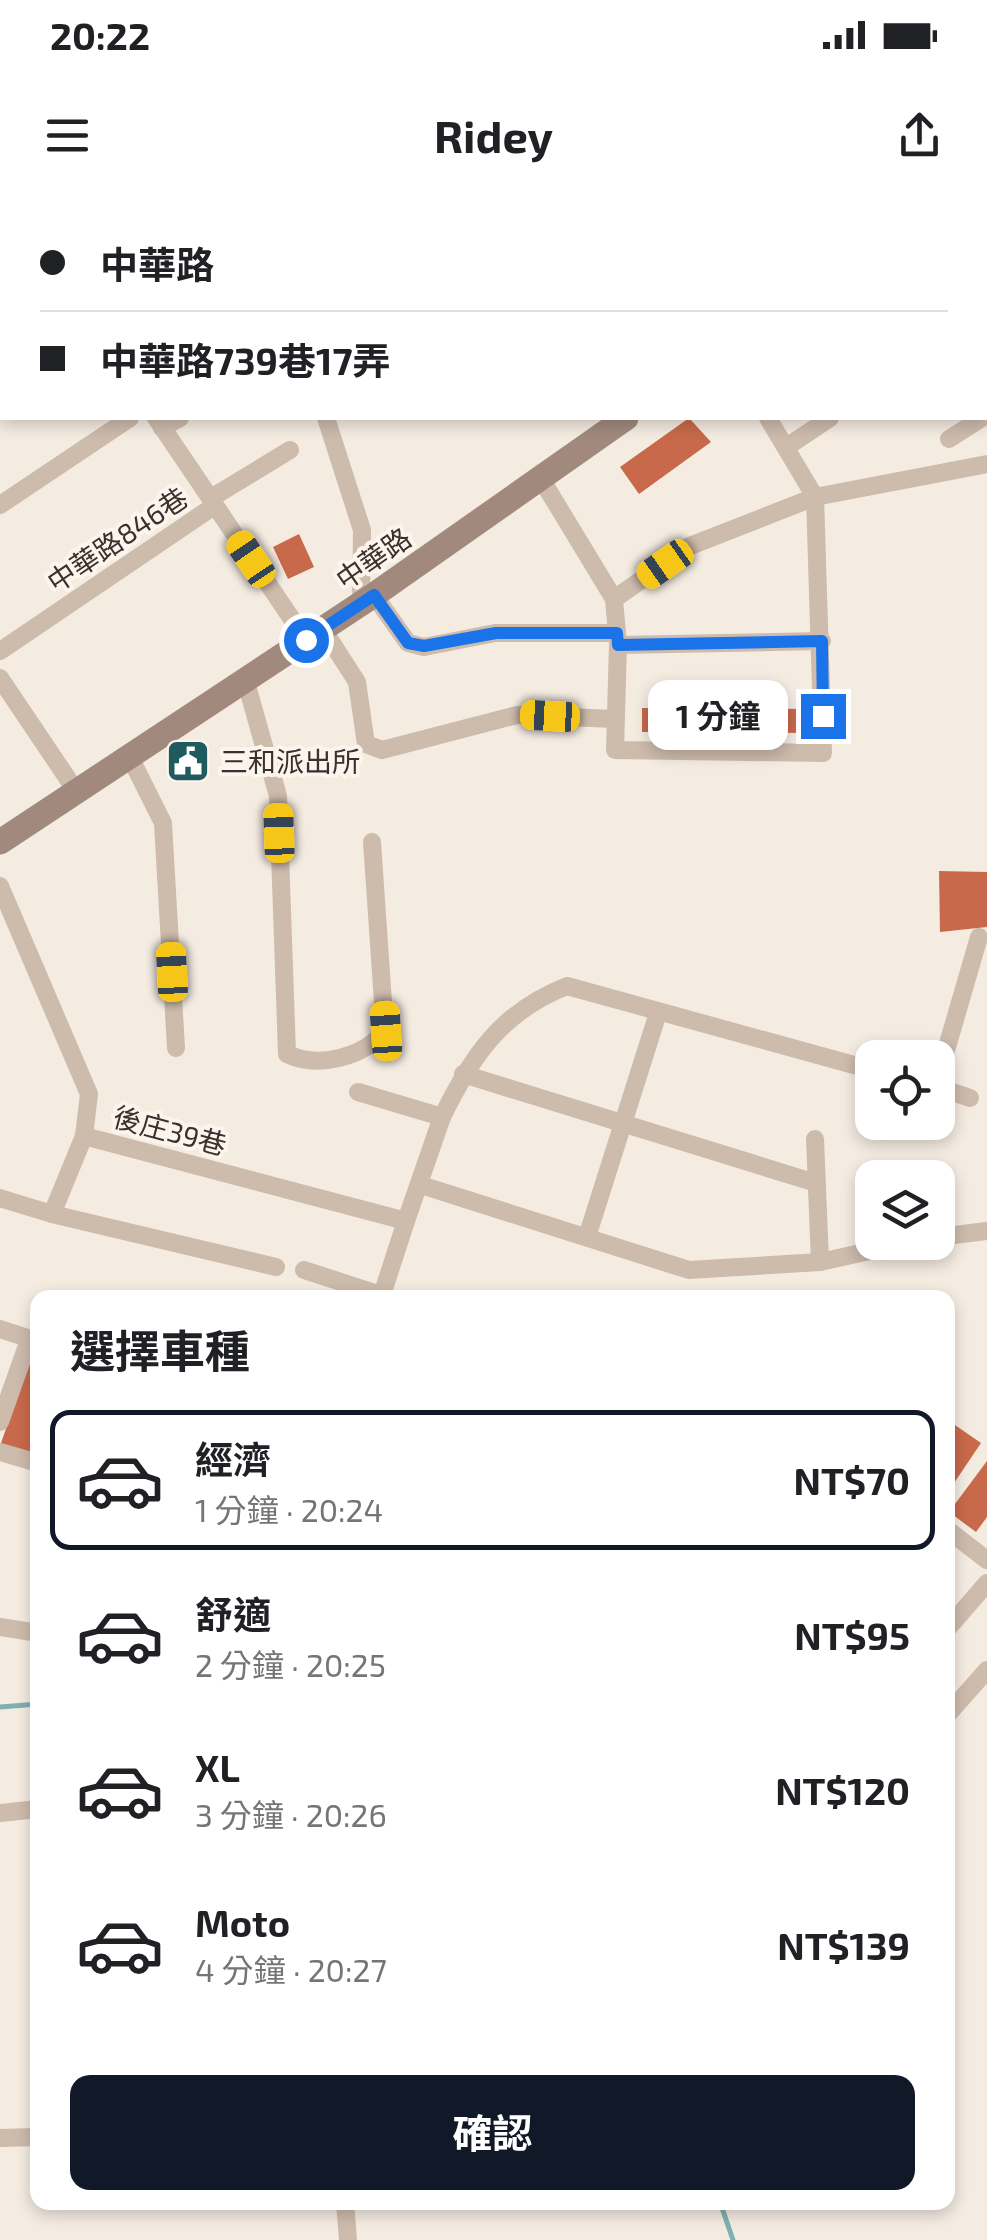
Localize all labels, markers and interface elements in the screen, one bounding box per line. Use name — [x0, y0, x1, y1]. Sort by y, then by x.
text: 20:22 — [50, 12, 150, 58]
icon: menu — [40, 108, 95, 163]
text: Ridey — [434, 108, 553, 162]
icon: share — [892, 108, 947, 163]
text: 中華路 — [100, 241, 214, 287]
text: 中華路739巷17弄 — [100, 337, 391, 383]
street label: 中華路846巷 — [40, 480, 194, 598]
street label: 中華路 — [329, 520, 417, 596]
car — [222, 526, 280, 592]
car — [632, 535, 698, 593]
route start — [284, 618, 329, 663]
callout: 1 分鐘 — [648, 681, 788, 751]
route end — [801, 694, 846, 739]
text: 1 分鐘 — [676, 696, 760, 734]
car — [519, 699, 581, 733]
public building icon: 三和派出所 — [165, 738, 211, 784]
place label: 三和派出所 — [220, 744, 360, 778]
car — [263, 802, 295, 864]
car — [155, 941, 189, 1003]
car — [369, 1000, 403, 1062]
map controls — [855, 1040, 955, 1260]
button: locate — [855, 1040, 955, 1140]
street label: 後庄39巷 — [110, 1099, 230, 1161]
button: layers — [855, 1160, 955, 1260]
text: 選擇車種 — [70, 1323, 250, 1377]
icon: car — [75, 1435, 165, 1525]
text: 經濟 — [195, 1436, 271, 1482]
text: NT$70 — [794, 1457, 910, 1503]
text: 1 分鐘 · 20:24 — [195, 1490, 383, 1528]
icon: car — [75, 1590, 165, 1680]
text: 舒適 — [195, 1591, 271, 1637]
text: NT$95 — [794, 1612, 910, 1658]
text: 2 分鐘 · 20:25 — [195, 1645, 386, 1683]
text: XL — [195, 1744, 240, 1790]
icon: car — [75, 1745, 165, 1835]
text: NT$120 — [775, 1767, 910, 1813]
text: 3 分鐘 · 20:26 — [195, 1795, 387, 1833]
text: Moto — [195, 1899, 290, 1945]
icon: car — [75, 1900, 165, 1990]
text: NT$139 — [777, 1922, 910, 1968]
text: 4 分鐘 · 20:27 — [195, 1950, 387, 1988]
button: 確認 — [70, 2075, 915, 2190]

